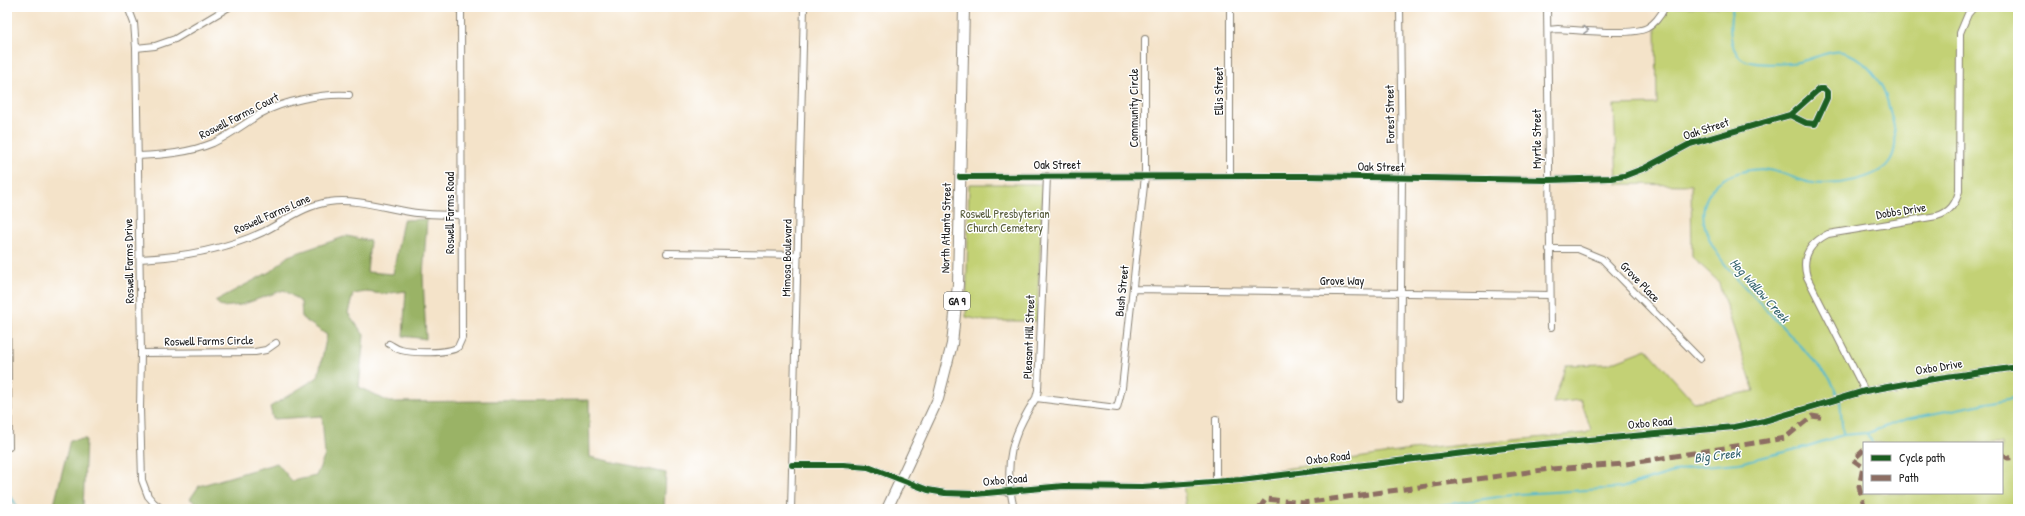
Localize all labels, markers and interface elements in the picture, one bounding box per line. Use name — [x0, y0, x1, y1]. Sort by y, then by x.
one-way arrow — [1583, 26, 1589, 34]
street label: Ellis Street — [1210, 66, 1227, 115]
street label: Community Circle — [1125, 68, 1142, 148]
street label: Forest Street — [1380, 84, 1399, 144]
street label: Roswell Farms Court — [196, 88, 282, 143]
street label: Myrtle Street — [1528, 108, 1545, 169]
street label: Oak Street — [1681, 113, 1732, 144]
street label: Oak Street — [1033, 156, 1081, 173]
street label: Oak Street — [1357, 158, 1406, 175]
street label: Roswell Farms Road — [441, 172, 458, 254]
street label: North Atlanta Street — [936, 182, 955, 273]
street label: Roswell Farms Lane — [231, 189, 313, 238]
street label: Dobbs Drive — [1875, 198, 1927, 223]
park label: Roswell Presbyterian Church Cemetery — [960, 205, 1050, 236]
street label: Roswell Farms Drive — [119, 218, 138, 304]
street label: Mimosa Boulevard — [777, 219, 796, 297]
water label: Hog Wallow Creek — [1725, 254, 1795, 328]
street label: Grove Place — [1617, 258, 1664, 306]
street label: Bush Street — [1110, 264, 1133, 317]
street label: Grove Way — [1320, 272, 1364, 289]
road number: GA 9 — [944, 292, 970, 310]
street label: Pleasant Hill Street — [1019, 294, 1038, 379]
street label: Roswell Farms Circle — [164, 331, 254, 350]
street label: Oxbo Drive — [1914, 354, 1964, 379]
street label: Oxbo Road — [1627, 412, 1673, 433]
legend — [1863, 442, 2003, 494]
water label: Big Creek — [1693, 443, 1743, 468]
street label: Oxbo Road — [1305, 446, 1351, 469]
text: Cycle path — [1899, 449, 1945, 466]
street label: Oxbo Road — [982, 469, 1028, 490]
text: Path — [1899, 469, 1919, 486]

